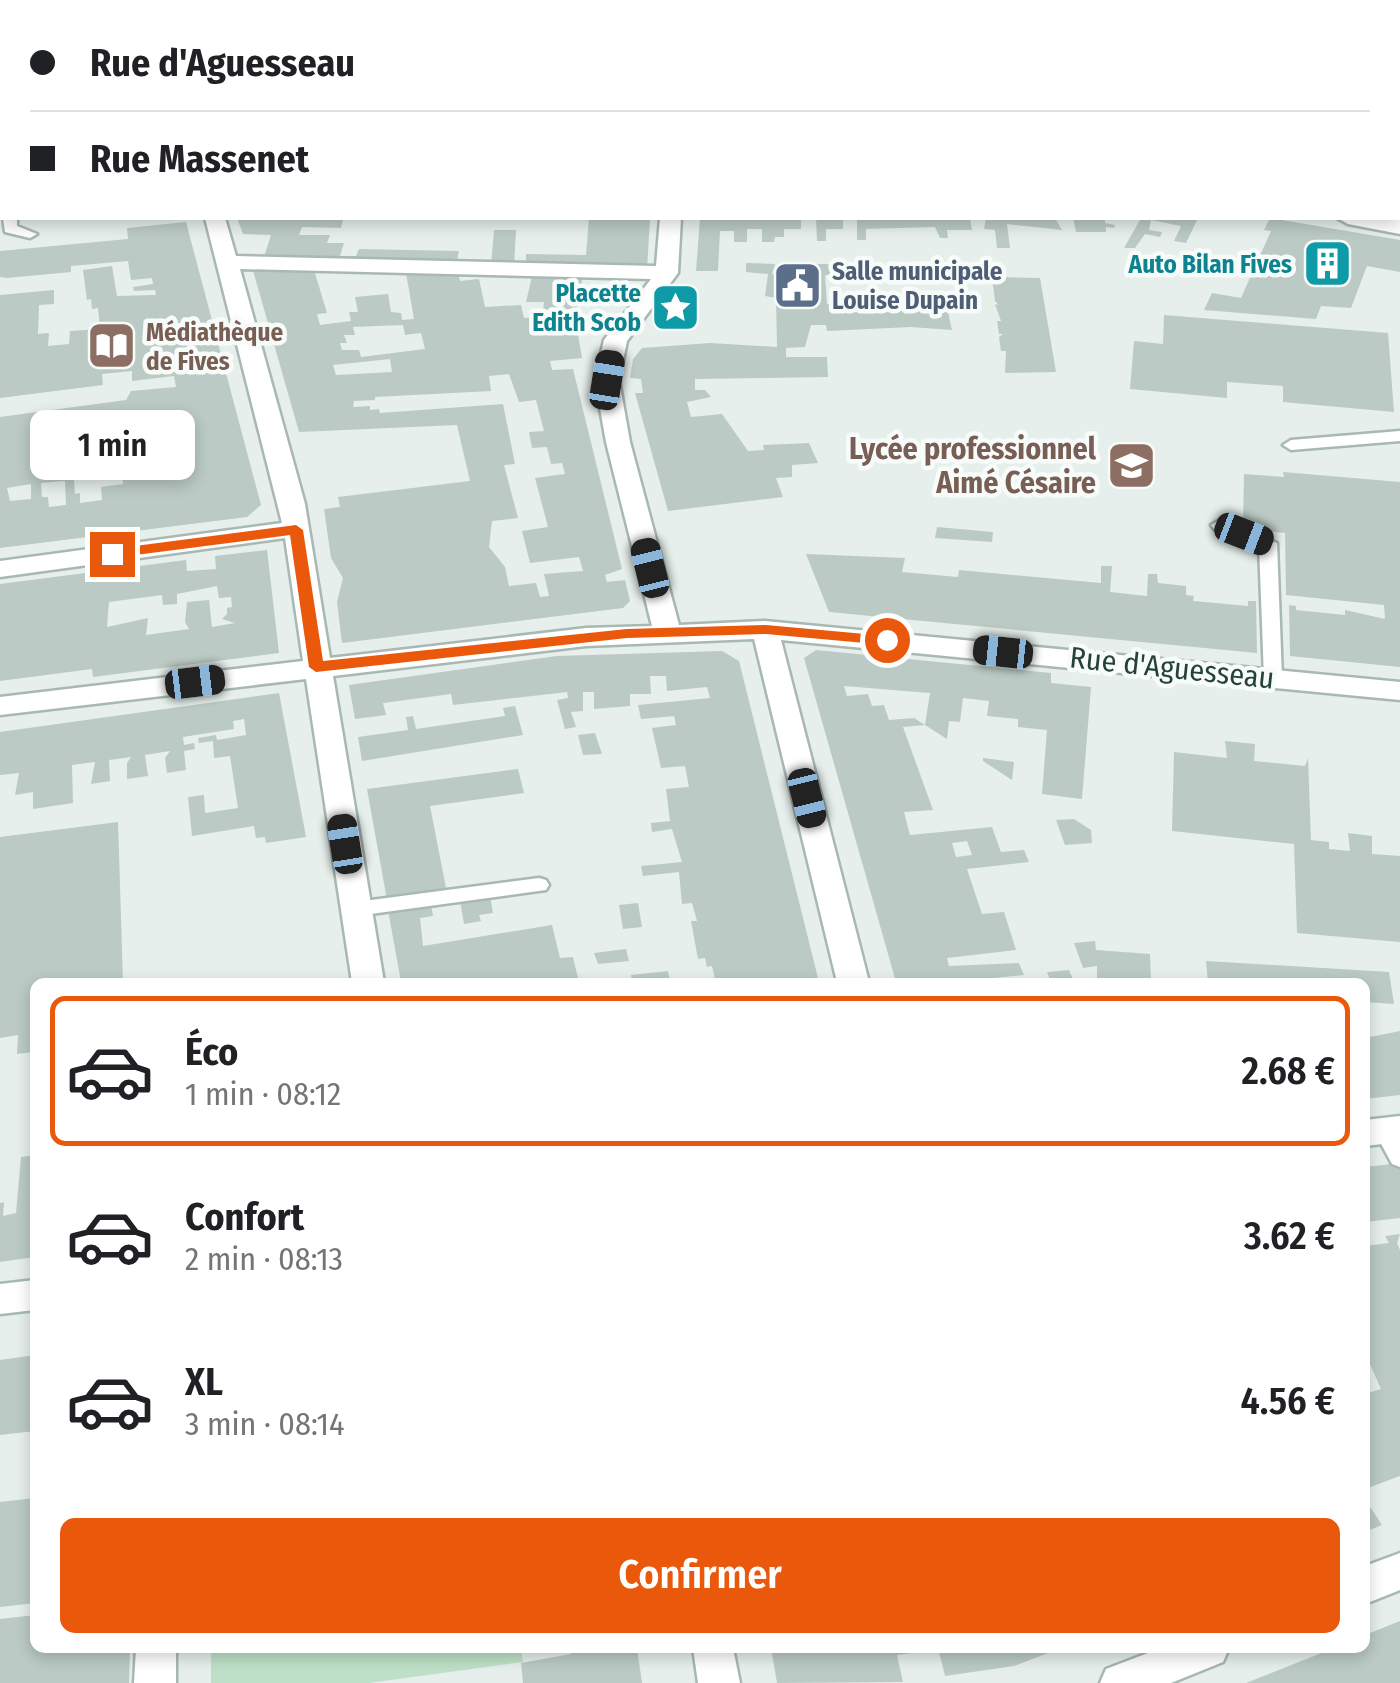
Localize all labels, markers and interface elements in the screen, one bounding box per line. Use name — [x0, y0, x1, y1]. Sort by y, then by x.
text: Rue d'Aguesseau — [90, 40, 355, 86]
text: Rue Massenet — [90, 136, 309, 182]
building icon: Auto Bilan Fives — [1301, 238, 1353, 290]
place label: Auto Bilan Fives — [1128, 250, 1292, 280]
place label: Salle municipale Louise Dupain — [832, 257, 1003, 316]
public building icon: Salle municipale Louise Dupain — [771, 259, 823, 311]
place label: Placette Edith Scob — [532, 279, 641, 338]
place icon: Placette Edith Scob — [650, 281, 702, 333]
place label: Médiathèque de Fives — [146, 318, 283, 377]
library icon: Médiathèque de Fives — [85, 320, 137, 372]
car — [587, 348, 627, 412]
callout: 1 min — [29, 409, 194, 479]
text: 1 min — [78, 426, 147, 464]
place label: Lycée professionnel Aimé Césaire — [849, 431, 1097, 501]
school or university icon: Lycée professionnel Aimé Césaire — [1105, 440, 1157, 492]
car — [1211, 509, 1277, 559]
route end — [90, 532, 135, 577]
car — [628, 535, 672, 601]
route start — [865, 618, 910, 663]
car — [972, 634, 1034, 670]
street label: Rue d'Aguesseau — [1068, 639, 1276, 697]
car — [163, 663, 227, 701]
car — [785, 765, 829, 831]
car — [325, 812, 365, 876]
icon: car — [65, 1026, 155, 1116]
text: Éco — [185, 1029, 238, 1075]
text: 2.68 € — [1241, 1048, 1335, 1094]
text: 1 min · 08:12 — [185, 1075, 341, 1113]
icon: car — [65, 1191, 155, 1281]
text: Confort — [185, 1194, 304, 1240]
text: 3.62 € — [1244, 1213, 1335, 1259]
text: 2 min · 08:13 — [185, 1240, 343, 1278]
icon: car — [65, 1356, 155, 1446]
text: XL — [185, 1359, 223, 1405]
text: 4.56 € — [1240, 1378, 1335, 1424]
text: 3 min · 08:14 — [185, 1405, 344, 1443]
button: Confirmer — [60, 1518, 1340, 1633]

